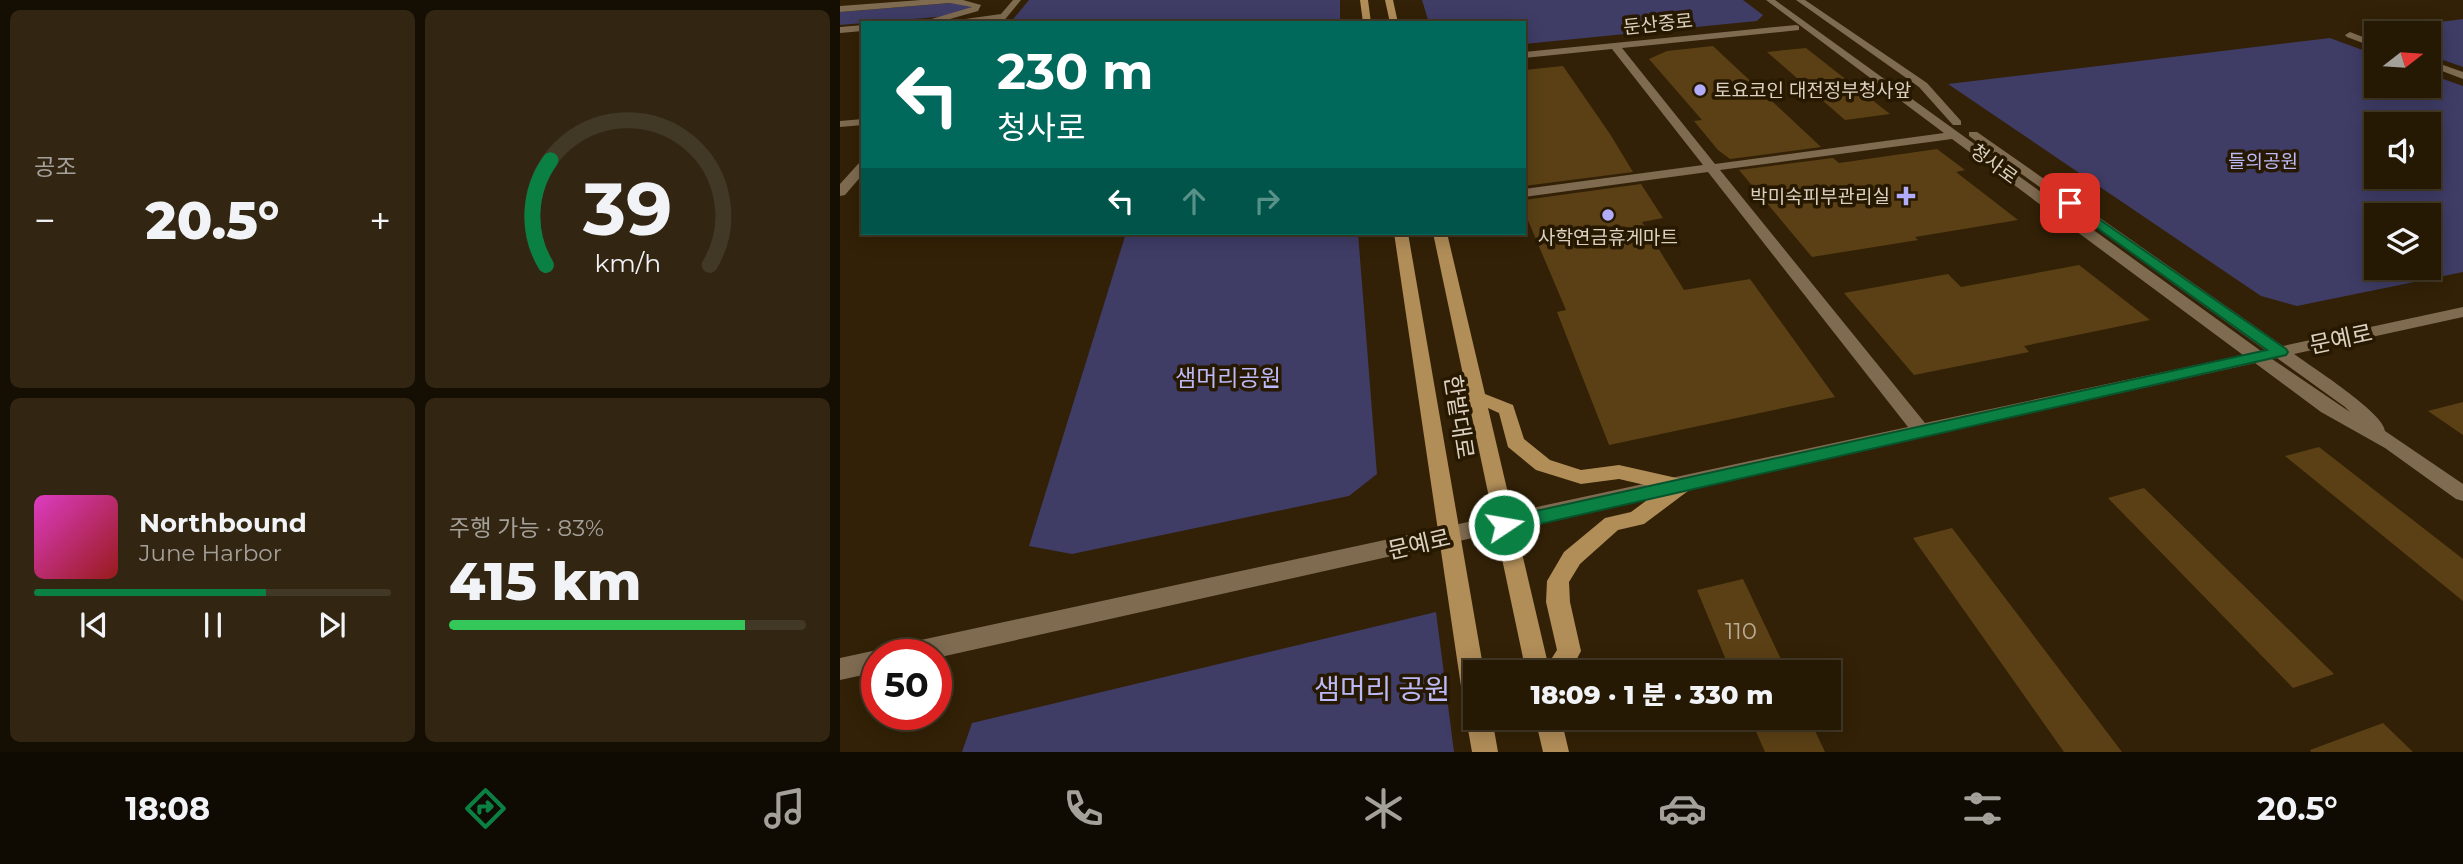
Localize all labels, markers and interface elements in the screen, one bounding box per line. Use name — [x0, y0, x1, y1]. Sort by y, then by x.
street label: 둔산중로 — [1622, 9, 1694, 39]
north arrow — [2364, 21, 2441, 98]
map controls — [2364, 21, 2441, 280]
text: 230 m — [997, 42, 1153, 101]
icon: left — [882, 49, 973, 140]
place label: 토요코인 대전정부청사앞 — [1714, 79, 1912, 102]
marker: 토요코인 대전정부청사앞 — [1692, 82, 1708, 98]
text: 청사로 — [997, 108, 1085, 147]
button: sound — [2364, 112, 2441, 189]
street label: 청사로 — [1966, 139, 2022, 189]
park label: 들의공원 — [2228, 150, 2298, 173]
text: 공조 — [34, 153, 76, 181]
text: 39 — [582, 165, 672, 253]
pin — [2040, 173, 2100, 233]
icon: left — [1102, 182, 1140, 220]
icon: ahead — [1175, 182, 1213, 220]
icon: right — [1248, 182, 1286, 220]
icon: arrive — [2051, 184, 2089, 222]
place label: 박미숙피부관리실 — [1750, 185, 1890, 208]
marker: 박미숙피부관리실 — [1896, 186, 1916, 206]
text: 20.5° — [146, 189, 279, 252]
text: − — [34, 197, 56, 244]
text: + — [369, 197, 391, 244]
button: layers — [2364, 203, 2441, 280]
marker: 사학연금휴게마트 — [1600, 207, 1616, 223]
place label: 사학연금휴게마트 — [1538, 226, 1678, 249]
text: km/h — [594, 248, 661, 278]
street label: 문예로 — [2307, 319, 2375, 359]
park label: 샘머리공원 — [1175, 364, 1281, 392]
street label: 한밭대로 — [1439, 373, 1479, 461]
position arrow — [1467, 488, 1541, 562]
text: Northbound — [139, 507, 307, 539]
text: 주행 가능 · 83% — [449, 514, 604, 542]
street label: 문예로 — [1385, 523, 1453, 565]
text: June Harbor — [139, 539, 282, 567]
text: 415 km — [449, 550, 641, 613]
icon: previous — [75, 606, 113, 644]
icon: pause — [194, 606, 232, 644]
icon: next — [313, 606, 351, 644]
house number: 110 — [1725, 617, 1757, 645]
speed limit sign: 50 — [861, 639, 952, 730]
park label: 샘머리 공원 — [1314, 672, 1450, 706]
text: 18:09 · 1 분 · 330 m — [1531, 679, 1773, 711]
icon: directions — [461, 784, 510, 833]
icon: music — [760, 784, 809, 833]
icon: phone — [1059, 784, 1108, 833]
icon: climate — [1359, 784, 1408, 833]
icon: car — [1658, 784, 1707, 833]
icon: filters — [1958, 784, 2007, 833]
text: 18:08 — [125, 789, 210, 828]
text: 20.5° — [2257, 789, 2338, 828]

